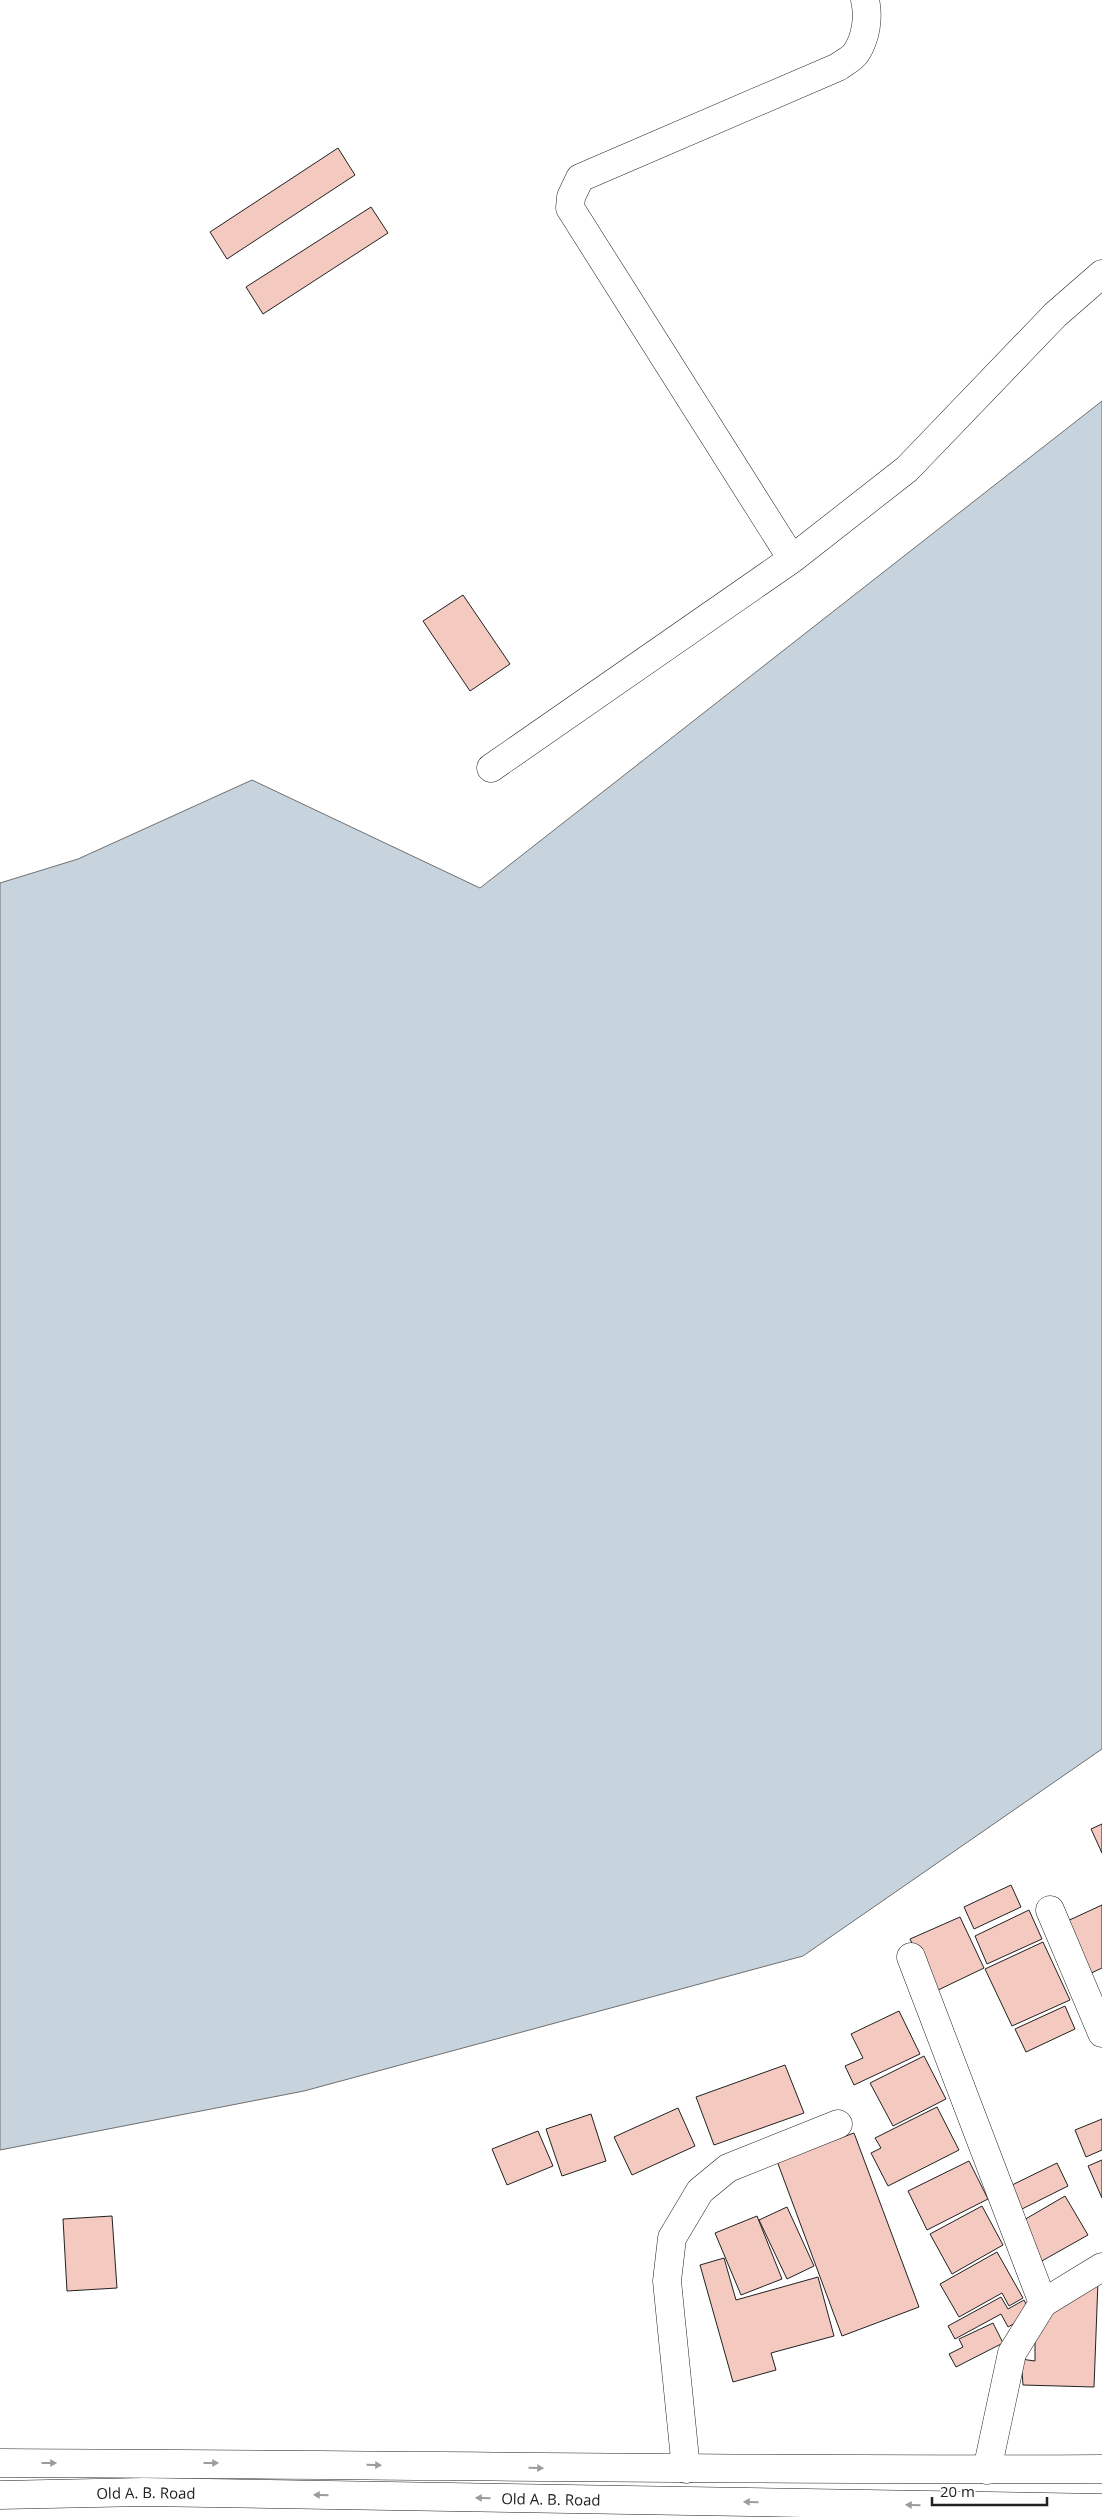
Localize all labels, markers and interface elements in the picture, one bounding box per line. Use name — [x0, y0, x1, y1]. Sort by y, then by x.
one-way arrow — [41, 2459, 57, 2467]
one-way arrow — [203, 2459, 219, 2467]
one-way arrow — [366, 2461, 382, 2469]
one-way arrow — [528, 2464, 544, 2472]
scale bar — [932, 2474, 1047, 2506]
text: 20 m — [940, 2481, 975, 2501]
street label: Old A. B. Road — [96, 2482, 196, 2503]
street label: Old A. B. Road — [501, 2488, 601, 2510]
one-way arrow — [313, 2491, 329, 2499]
one-way arrow — [475, 2494, 491, 2502]
one-way arrow — [743, 2498, 759, 2506]
one-way arrow — [905, 2501, 921, 2509]

